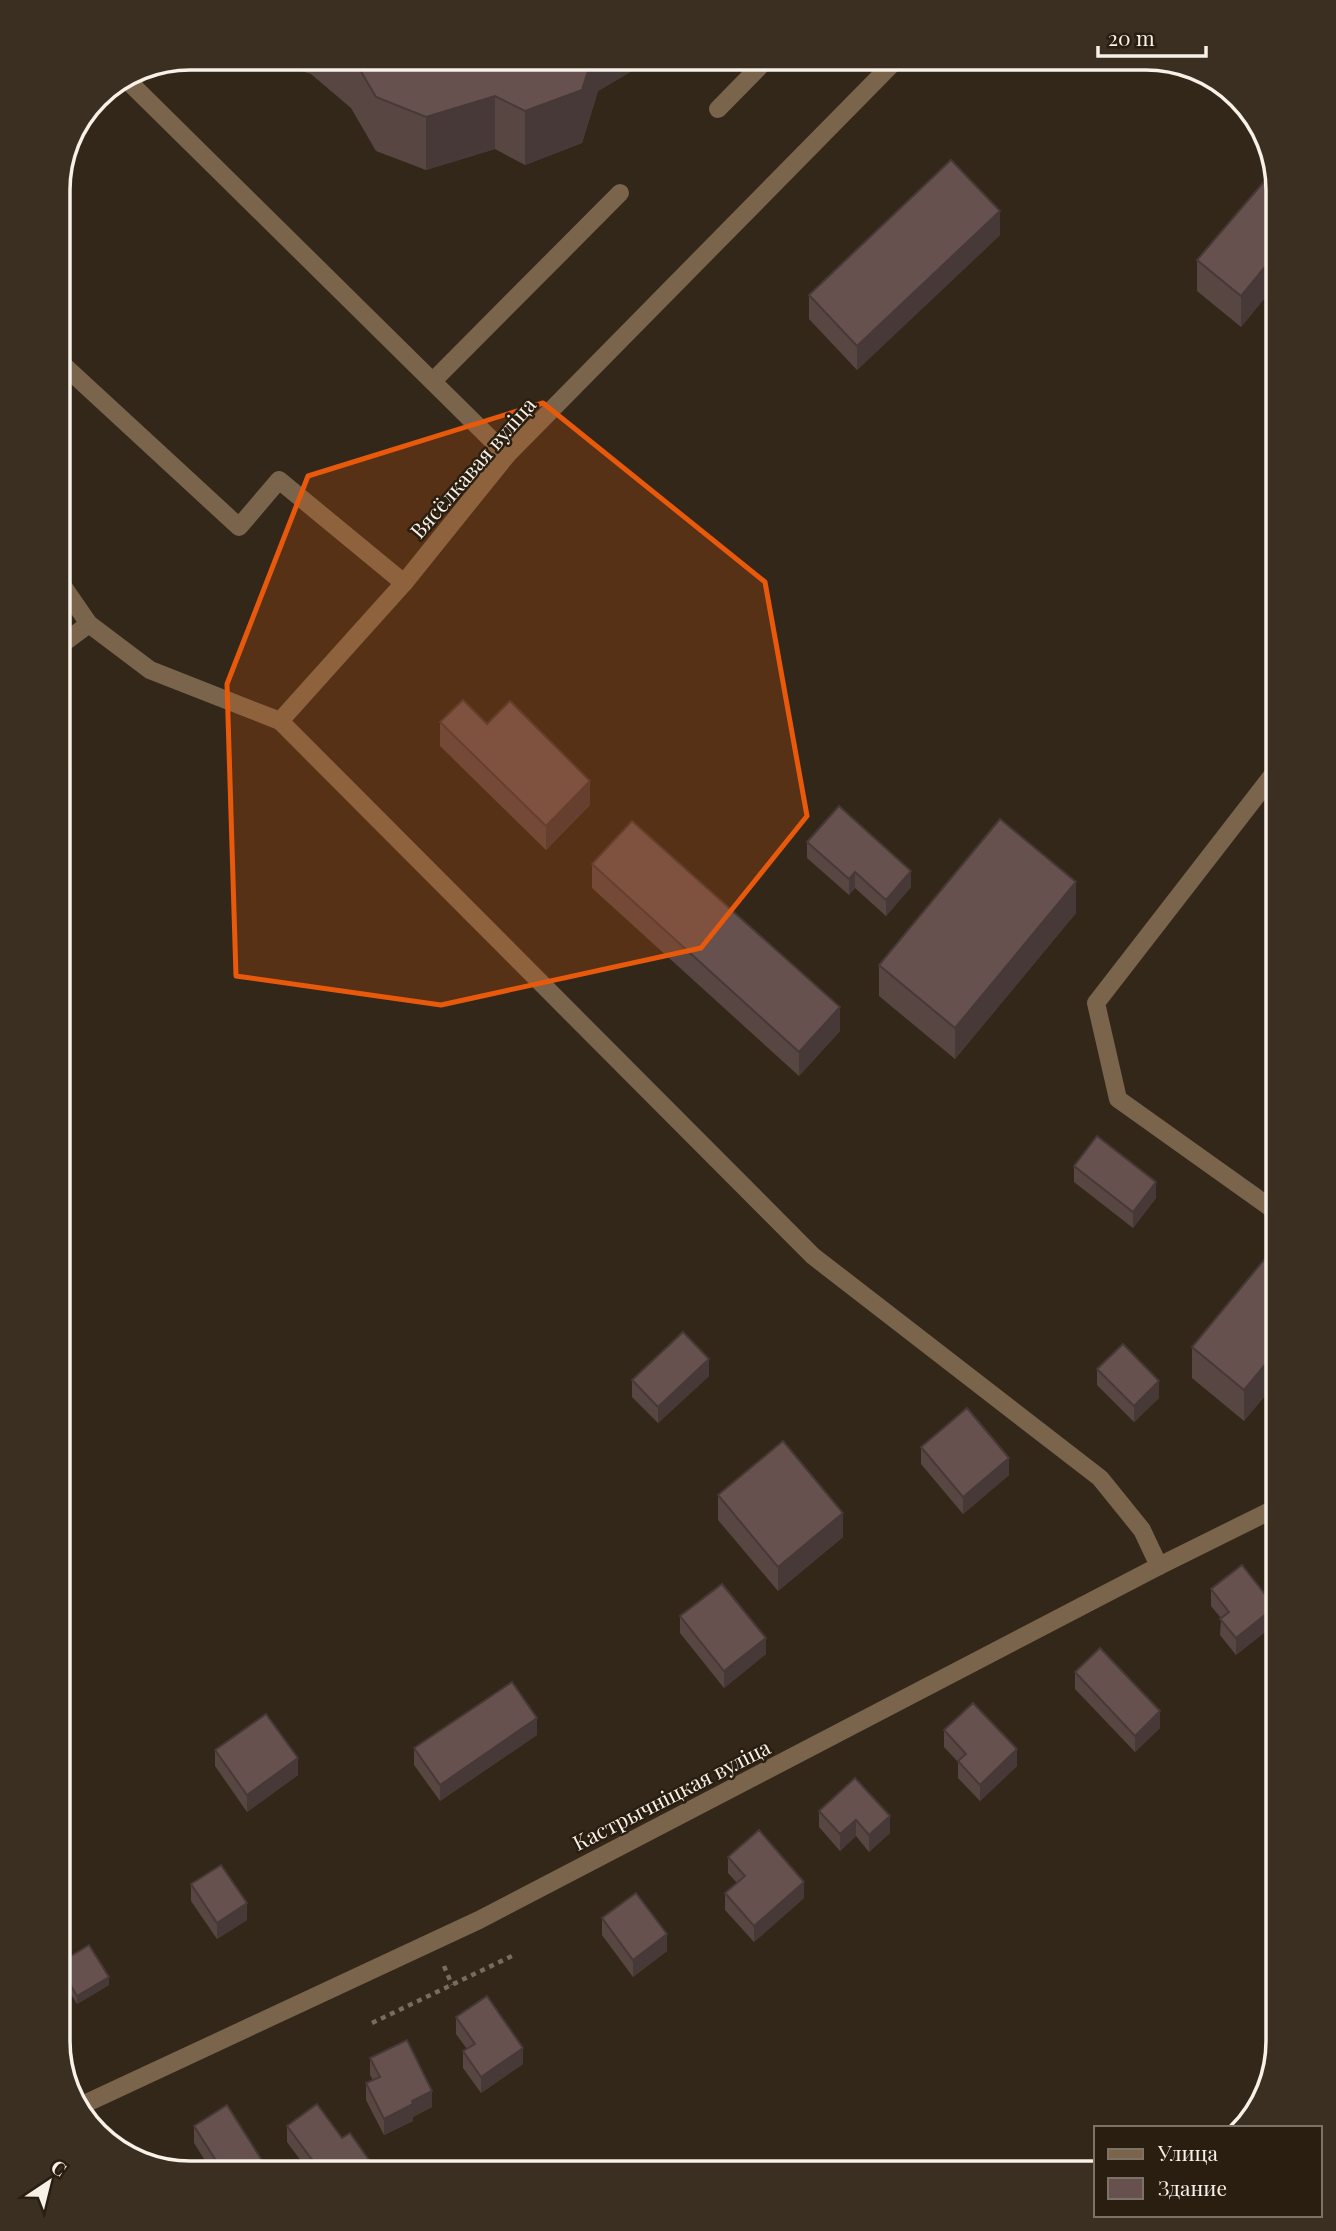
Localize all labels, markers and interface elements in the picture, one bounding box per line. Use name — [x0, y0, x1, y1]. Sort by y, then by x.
scale bar — [1098, 14, 1206, 58]
text: 20 m — [1108, 23, 1155, 51]
street label: Вясёлкавая вуліца — [403, 390, 541, 543]
street label: Кастрычніцкая вуліца — [567, 1732, 775, 1856]
legend — [1094, 2126, 1322, 2217]
text: Улица — [1157, 2138, 1219, 2166]
north arrow — [14, 2147, 84, 2217]
text: С — [46, 2153, 72, 2182]
text: Здание — [1158, 2173, 1227, 2201]

